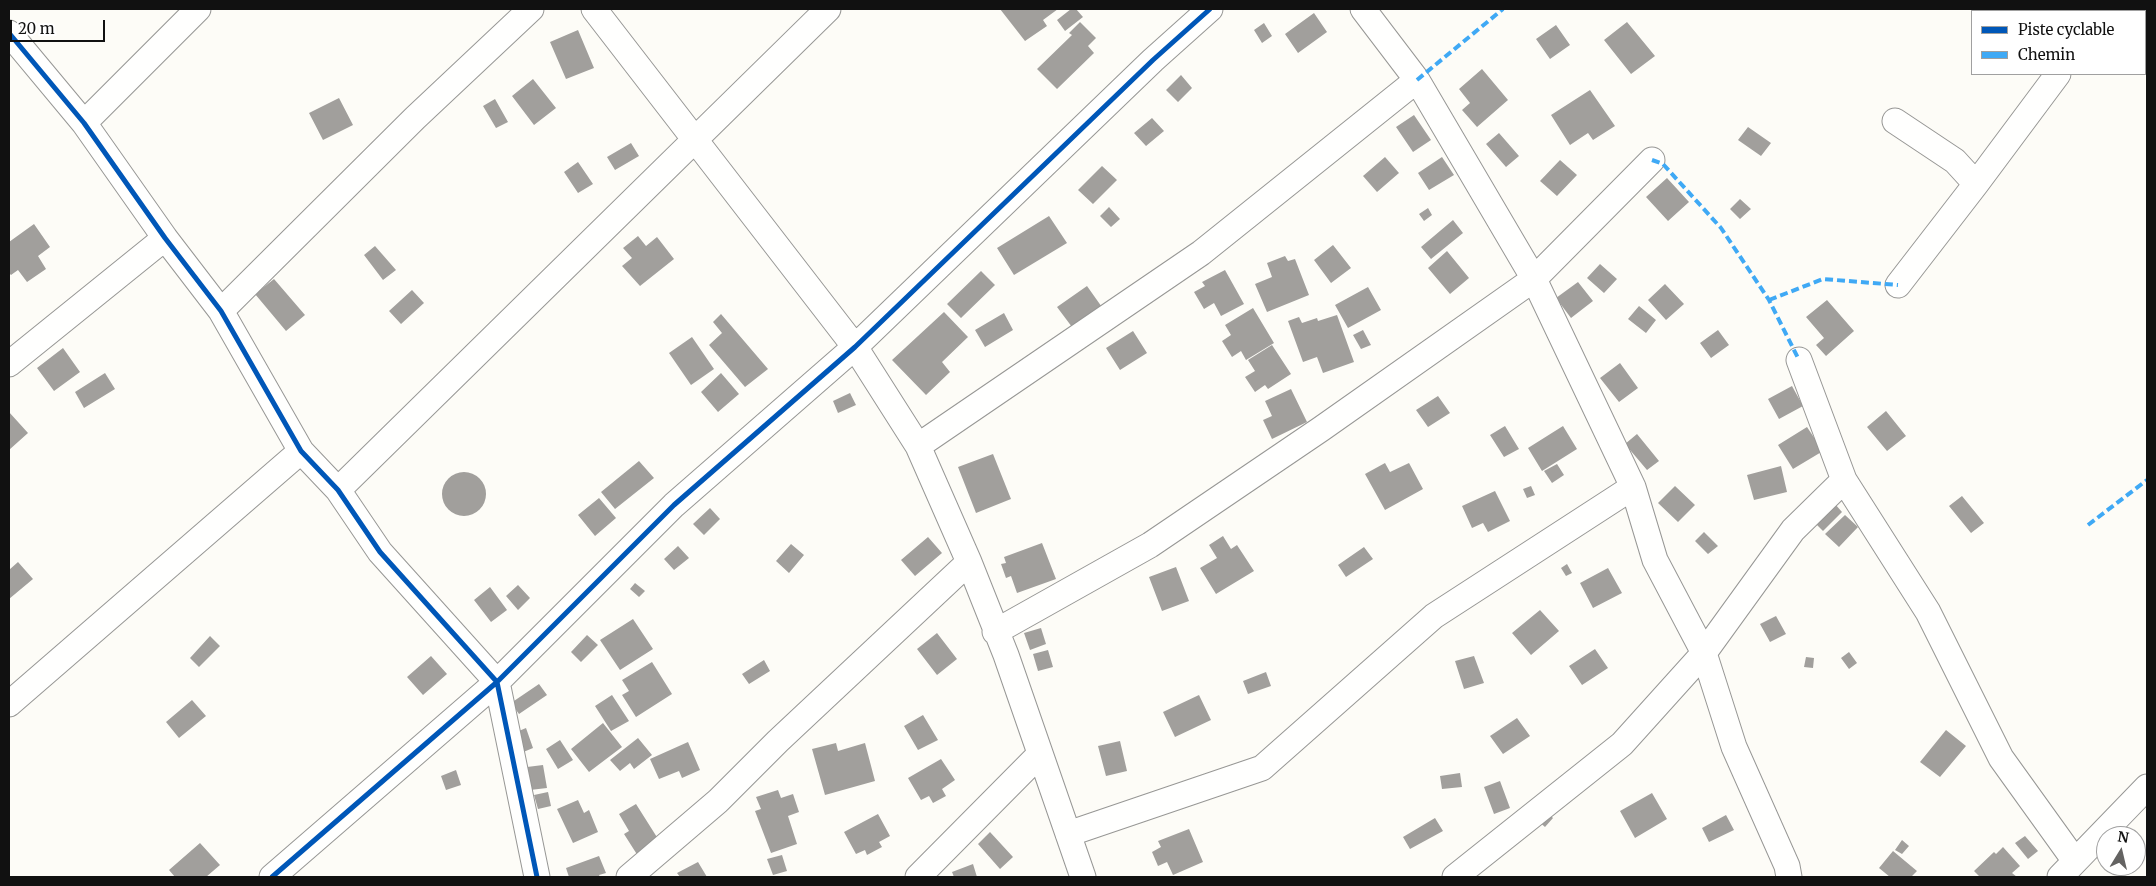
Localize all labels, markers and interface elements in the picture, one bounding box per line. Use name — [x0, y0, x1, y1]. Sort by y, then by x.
scale bar — [12, 10, 108, 42]
legend — [1971, 10, 2146, 75]
text: 20 m — [18, 19, 55, 38]
text: Piste cyclable — [2018, 20, 2114, 39]
text: Chemin — [2018, 45, 2075, 64]
north arrow — [2096, 826, 2146, 876]
text: N — [2116, 827, 2130, 847]

